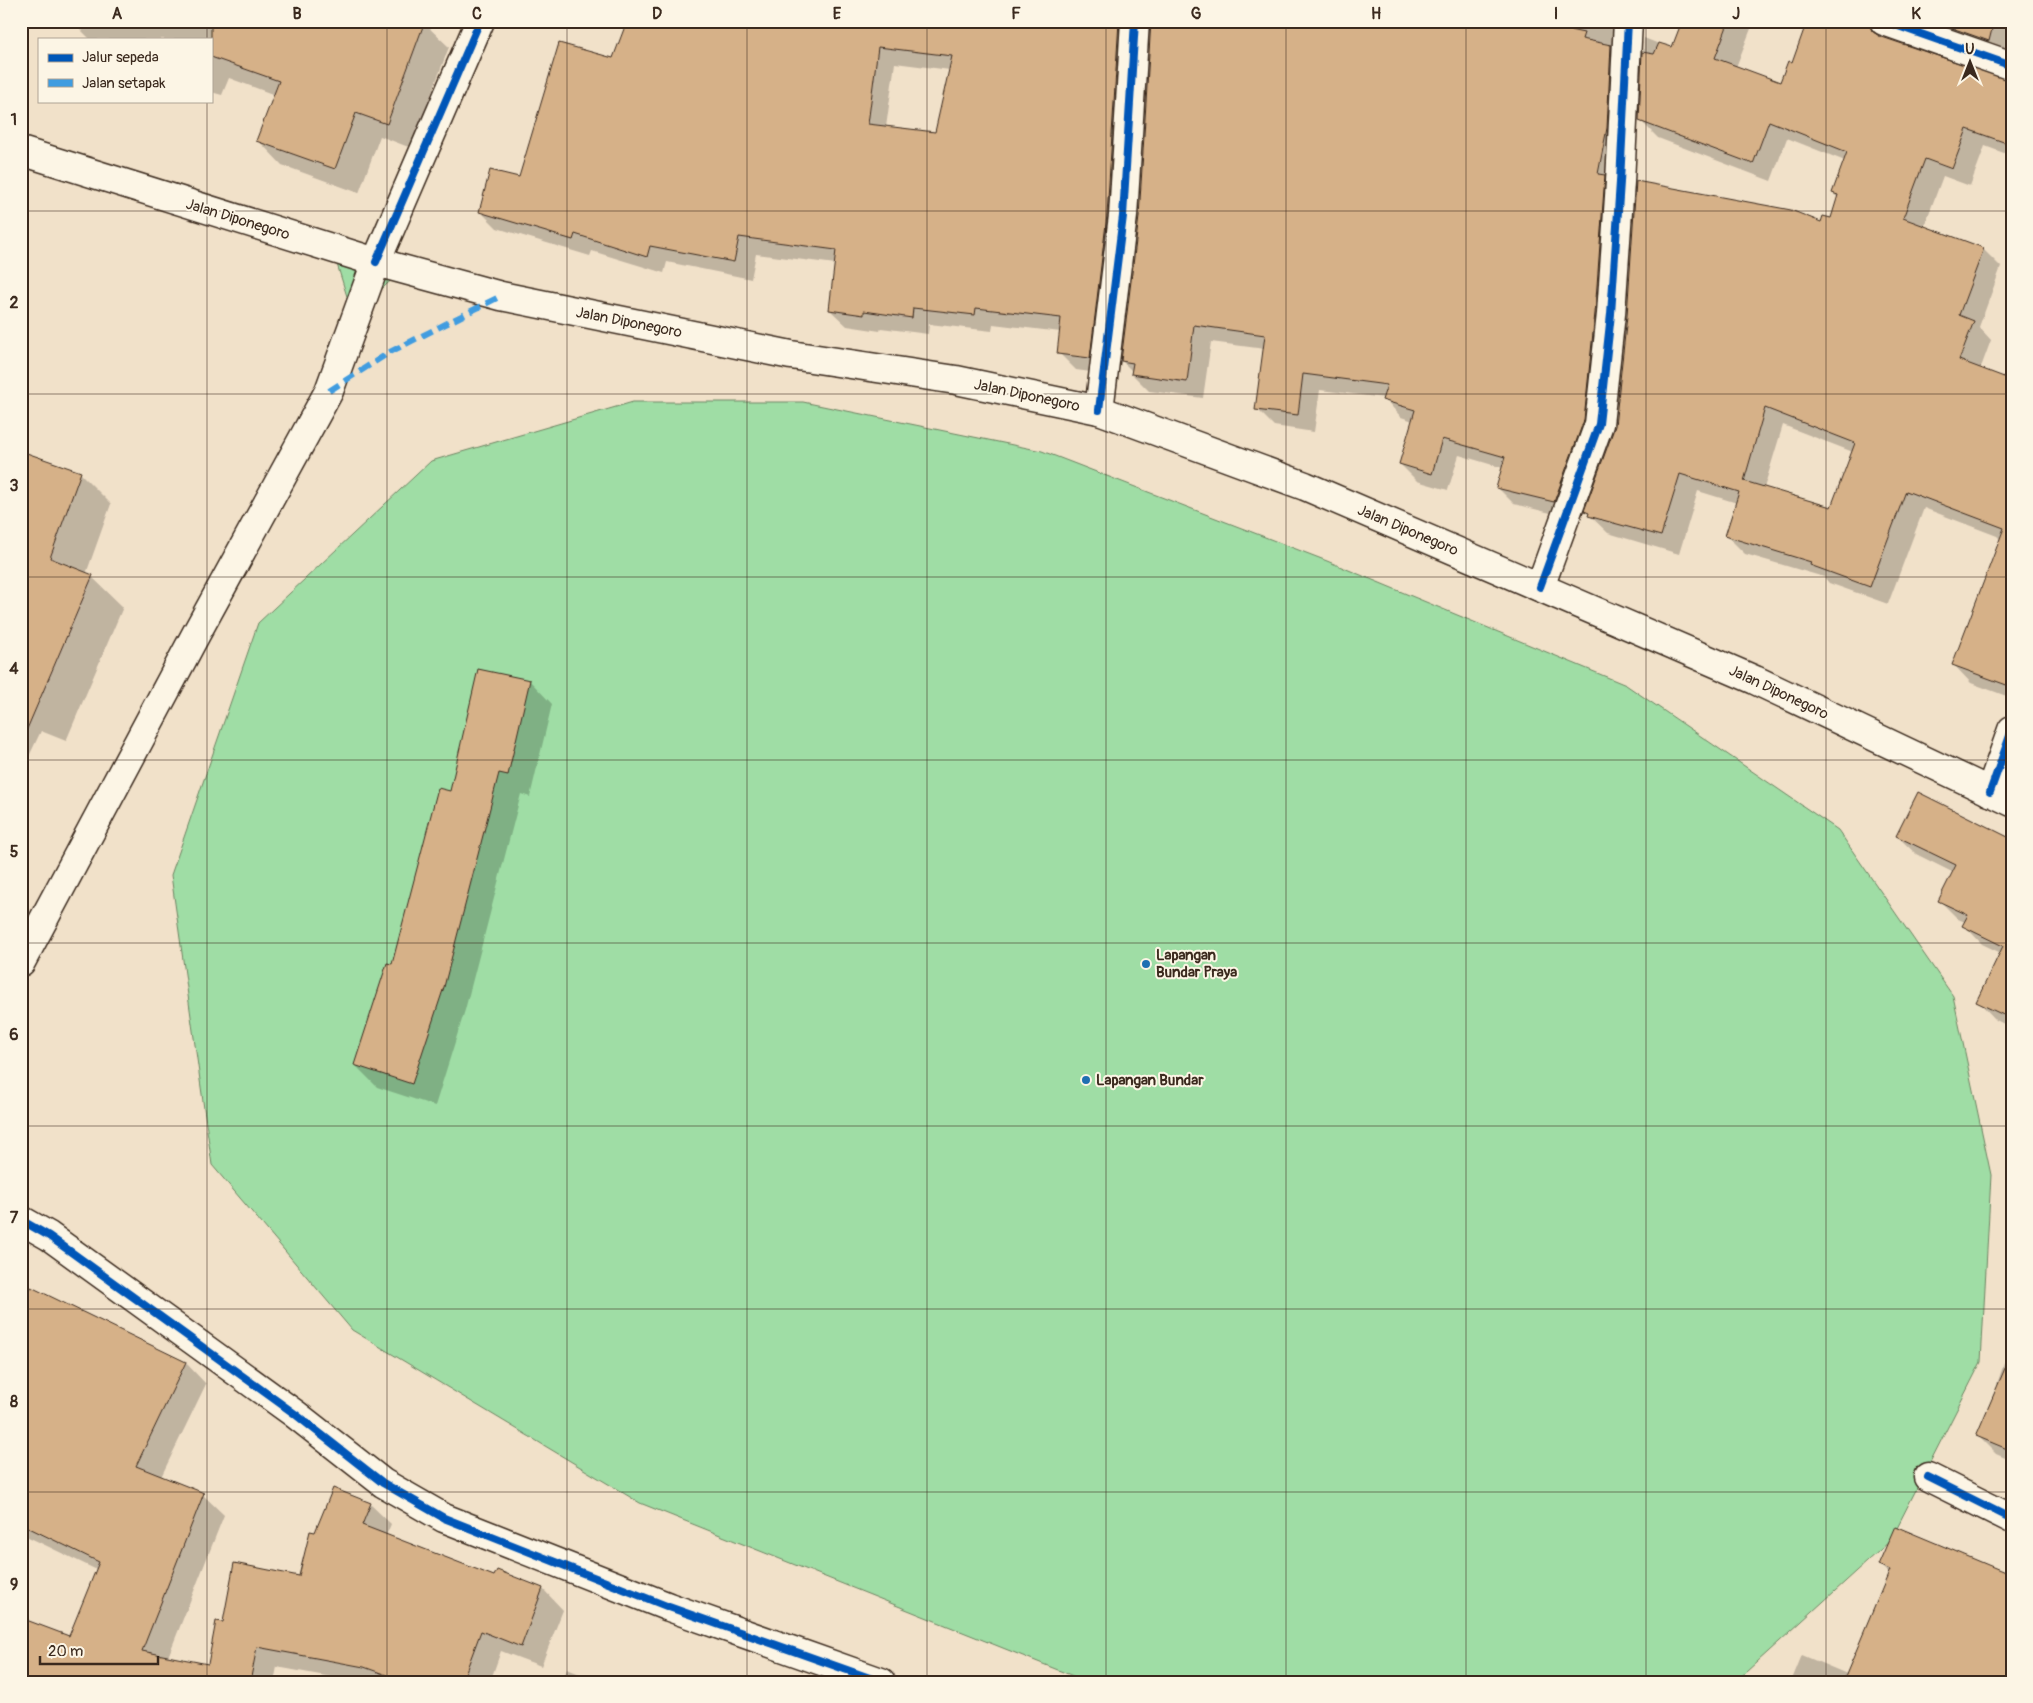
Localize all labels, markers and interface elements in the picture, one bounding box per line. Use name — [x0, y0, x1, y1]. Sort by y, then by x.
text: A — [112, 4, 123, 24]
text: B — [292, 4, 302, 24]
text: C — [472, 4, 482, 24]
text: D — [652, 4, 662, 24]
text: E — [833, 4, 842, 24]
text: F — [1011, 4, 1021, 24]
text: G — [1191, 4, 1202, 24]
text: H — [1371, 4, 1381, 24]
text: I — [1554, 4, 1558, 24]
text: J — [1732, 4, 1740, 24]
text: K — [1911, 4, 1921, 24]
legend — [38, 38, 212, 102]
north arrow — [1946, 38, 1996, 88]
text: U — [1965, 41, 1975, 58]
text: Jalur sepeda — [82, 48, 159, 67]
text: Jalan setapak — [82, 74, 166, 93]
text: 1 — [11, 110, 17, 130]
street label: Jalan Diponegoro — [184, 195, 292, 244]
text: 2 — [10, 293, 19, 313]
street label: Jalan Diponegoro — [574, 303, 684, 342]
street label: Jalan Diponegoro — [972, 375, 1082, 416]
text: 3 — [10, 476, 19, 496]
street label: Jalan Diponegoro — [1355, 501, 1461, 560]
text: 4 — [9, 659, 19, 679]
street label: Jalan Diponegoro — [1726, 661, 1832, 724]
text: 5 — [10, 842, 19, 862]
place label: Lapangan Bundar Praya — [1156, 946, 1237, 982]
marker: Lapangan Bundar Praya — [1140, 958, 1152, 970]
text: 6 — [9, 1025, 19, 1045]
place label: Lapangan Bundar — [1096, 1071, 1204, 1090]
marker: Lapangan Bundar — [1080, 1074, 1092, 1086]
text: 7 — [10, 1208, 19, 1228]
text: 8 — [10, 1392, 18, 1412]
text: 9 — [10, 1575, 18, 1595]
scale bar — [40, 1633, 158, 1665]
text: 20 m — [48, 1642, 83, 1661]

